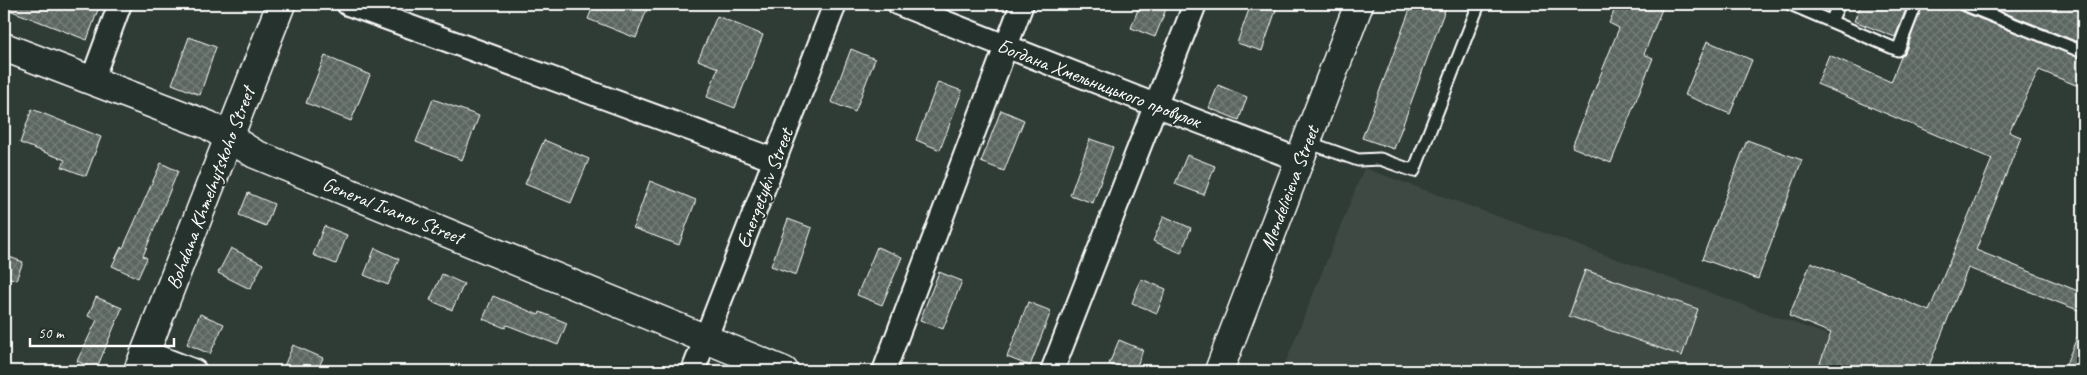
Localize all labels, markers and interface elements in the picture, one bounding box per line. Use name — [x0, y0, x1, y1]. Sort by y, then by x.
street label: Богдана Хмельницького провулок — [994, 33, 1206, 134]
street label: Bohdana Khmelnytskoho Street — [160, 80, 262, 293]
street label: Mendelieieva Street — [1254, 120, 1326, 254]
street label: Energetykiv Street — [730, 123, 800, 251]
street label: General Ivanov Street — [319, 171, 470, 251]
scale bar — [30, 315, 174, 347]
text: 50 m — [38, 324, 65, 343]

